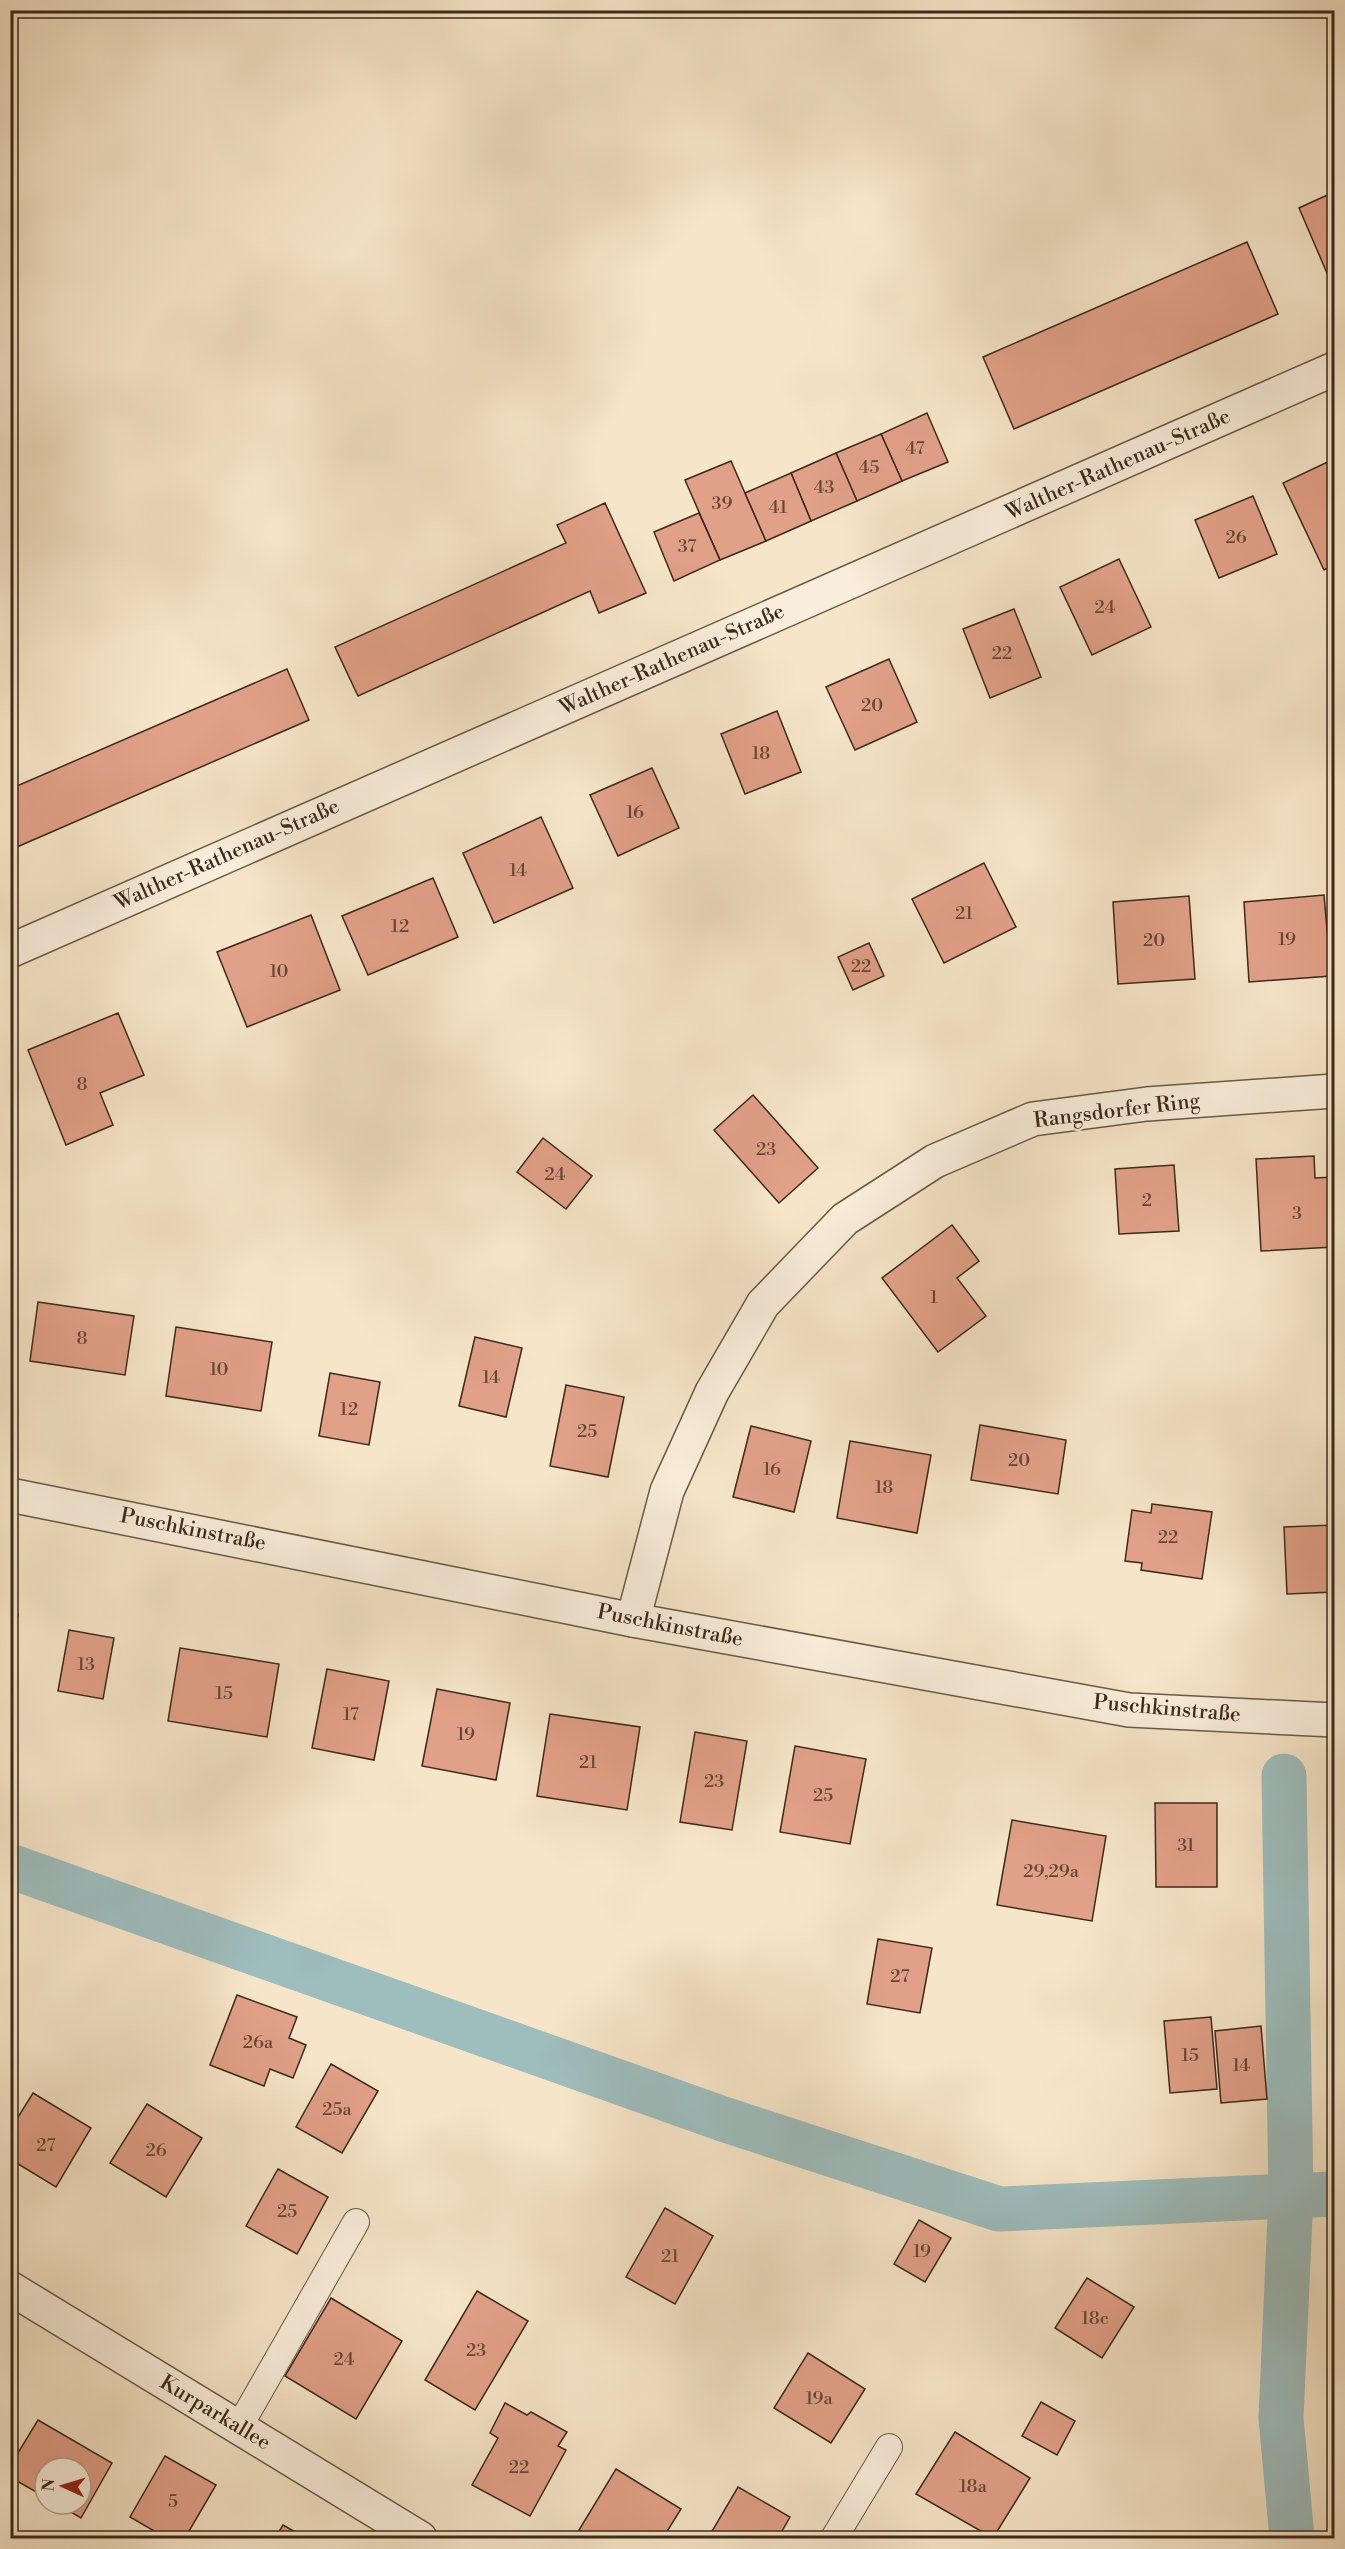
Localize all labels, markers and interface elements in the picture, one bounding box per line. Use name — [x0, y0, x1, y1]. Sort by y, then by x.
street label: Walther-Rathenau-Straße — [1001, 404, 1234, 527]
house number: 47 — [905, 437, 925, 460]
house number: 45 — [859, 456, 879, 479]
house number: 43 — [814, 476, 834, 499]
house number: 39 — [712, 492, 733, 515]
house number: 41 — [769, 496, 787, 519]
house number: 26 — [1225, 526, 1247, 549]
house number: 37 — [678, 535, 696, 558]
house number: 24 — [1094, 596, 1116, 619]
street label: Walther-Rathenau-Straße — [555, 599, 788, 722]
house number: 22 — [992, 642, 1012, 665]
house number: 20 — [861, 694, 883, 717]
house number: 18 — [752, 742, 770, 765]
street label: Walther-Rathenau-Straße — [110, 794, 343, 917]
house number: 16 — [626, 801, 644, 824]
house number: 14 — [509, 859, 527, 882]
house number: 21 — [955, 902, 973, 925]
house number: 12 — [391, 915, 409, 938]
house number: 19 — [1278, 928, 1296, 951]
house number: 20 — [1143, 929, 1165, 952]
house number: 22 — [851, 955, 871, 978]
house number: 10 — [269, 960, 289, 983]
house number: 8 — [76, 1073, 88, 1096]
street label: Rangsdorfer Ring — [1032, 1088, 1202, 1134]
house number: 23 — [756, 1138, 776, 1161]
house number: 24 — [544, 1163, 566, 1186]
house number: 2 — [1142, 1189, 1152, 1212]
house number: 3 — [1292, 1202, 1302, 1225]
house number: 1 — [930, 1286, 938, 1309]
house number: 8 — [76, 1327, 88, 1350]
house number: 10 — [209, 1358, 229, 1381]
house number: 14 — [482, 1366, 500, 1389]
house number: 12 — [340, 1398, 358, 1421]
house number: 25 — [577, 1420, 597, 1443]
house number: 20 — [1008, 1449, 1030, 1472]
house number: 16 — [763, 1458, 781, 1481]
house number: 18 — [875, 1476, 893, 1499]
street label: Puschkinstraße — [118, 1503, 268, 1557]
house number: 22 — [1158, 1526, 1178, 1549]
street label: Puschkinstraße — [595, 1599, 745, 1653]
house number: 13 — [77, 1653, 95, 1676]
house number: 15 — [215, 1682, 233, 1705]
street label: Puschkinstraße — [1092, 1690, 1242, 1728]
house number: 17 — [343, 1703, 359, 1726]
house number: 19 — [457, 1723, 475, 1746]
house number: 21 — [579, 1751, 597, 1774]
house number: 23 — [704, 1770, 724, 1793]
house number: 25 — [813, 1784, 833, 1807]
house number: 31 — [1177, 1834, 1195, 1857]
house number: 29,29a — [1023, 1860, 1080, 1883]
house number: 27 — [890, 1965, 910, 1988]
house number: 26a — [243, 2031, 274, 2054]
house number: 15 — [1181, 2044, 1199, 2067]
house number: 14 — [1232, 2054, 1250, 2077]
house number: 25a — [322, 2098, 353, 2121]
house number: 27 — [36, 2134, 56, 2157]
house number: 26 — [145, 2139, 167, 2162]
house number: 25 — [277, 2200, 297, 2223]
house number: 19 — [913, 2240, 931, 2263]
house number: 21 — [661, 2245, 679, 2268]
house number: 18c — [1081, 2307, 1109, 2330]
house number: 23 — [466, 2339, 486, 2362]
house number: 24 — [333, 2348, 355, 2371]
street label: Kurparkallee — [155, 2370, 275, 2456]
house number: 19a — [805, 2387, 833, 2410]
north arrow — [33, 2456, 93, 2516]
house number: 22 — [509, 2456, 529, 2479]
house number: 18a — [959, 2475, 988, 2498]
text: N — [39, 2478, 59, 2492]
house number: 5 — [168, 2490, 178, 2513]

